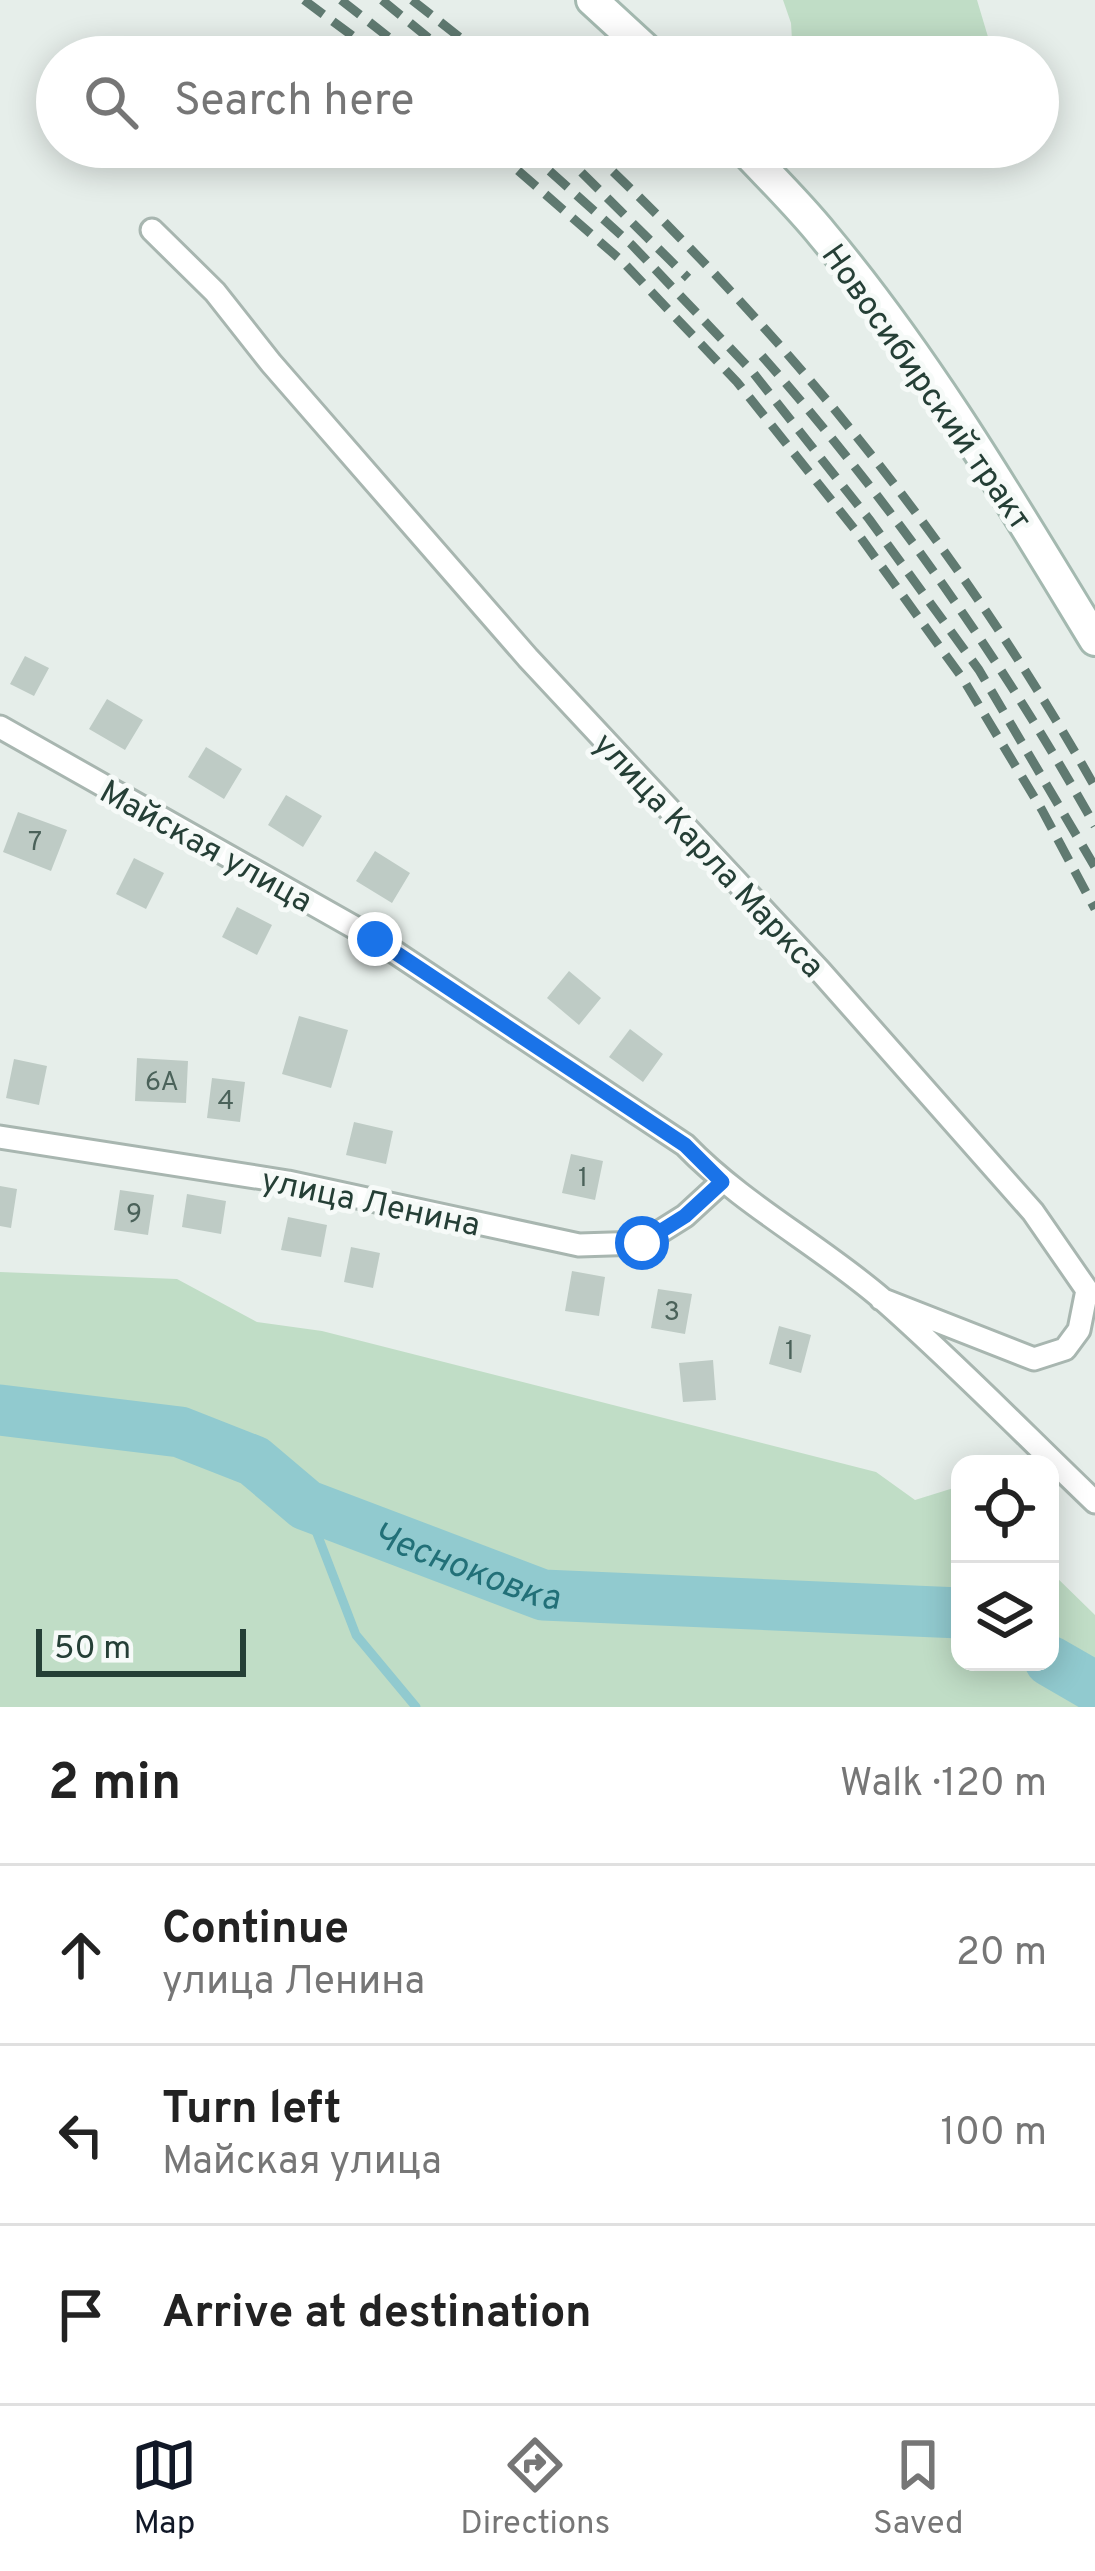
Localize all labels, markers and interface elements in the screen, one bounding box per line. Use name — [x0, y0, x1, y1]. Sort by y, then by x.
search box — [36, 36, 1059, 168]
icon: search — [78, 69, 144, 135]
text: Search here — [174, 74, 414, 131]
street label: Новосибирский тракт — [810, 237, 1039, 540]
street label: улица Карла Маркса — [582, 725, 832, 988]
street label: Майская улица — [91, 773, 319, 924]
house number: 7 — [28, 826, 42, 860]
route end — [348, 912, 402, 966]
house number: 6А — [145, 1066, 179, 1100]
house number: 4 — [218, 1085, 234, 1119]
street label: улица Ленина — [257, 1161, 483, 1249]
house number: 1 — [578, 1162, 588, 1196]
house number: 9 — [126, 1198, 142, 1232]
route start — [615, 1216, 669, 1270]
house number: 3 — [664, 1296, 680, 1330]
house number: 1 — [785, 1335, 795, 1369]
map controls — [951, 1455, 1059, 1671]
button: locate — [951, 1455, 1059, 1563]
water label: Чесноковка — [366, 1514, 561, 1623]
button: layers — [951, 1563, 1059, 1671]
scale bar — [36, 1623, 246, 1676]
text: 50 m — [54, 1629, 131, 1671]
text: 2 min — [48, 1753, 181, 1818]
text: Walk · 120 m — [840, 1761, 1047, 1810]
text: Continue — [162, 1902, 349, 1959]
icon: ahead — [48, 1922, 114, 1988]
text: 20 m — [956, 1930, 1047, 1979]
text: улица Ленина — [162, 1959, 425, 2008]
text: Turn left — [162, 2082, 341, 2139]
icon: left — [48, 2102, 114, 2168]
text: 100 m — [940, 2110, 1047, 2159]
text: Майская улица — [162, 2139, 442, 2188]
icon: arrive — [48, 2282, 114, 2348]
text: Arrive at destination — [162, 2286, 592, 2343]
tab: Map — [131, 2432, 197, 2546]
tab: Directions — [460, 2432, 610, 2546]
tab: Saved — [873, 2432, 964, 2546]

